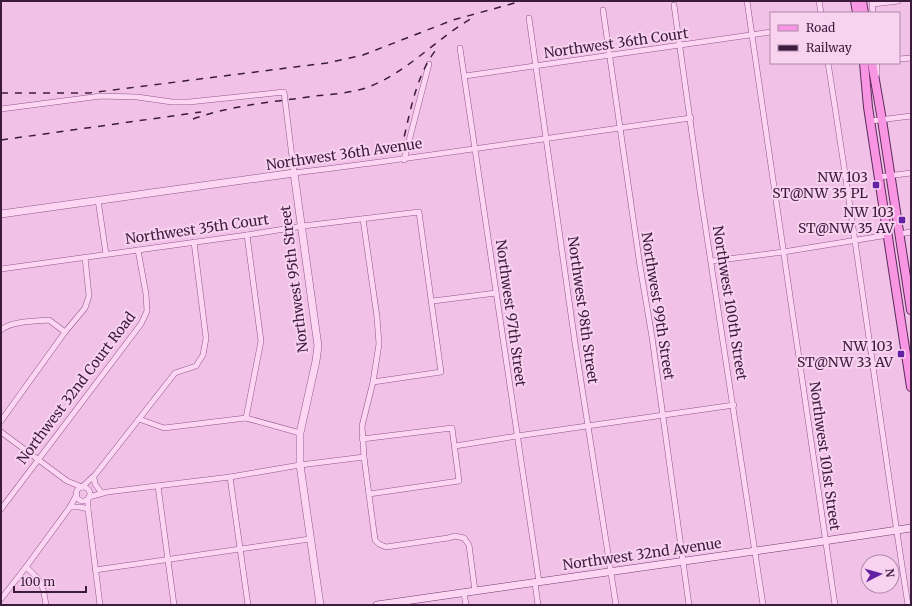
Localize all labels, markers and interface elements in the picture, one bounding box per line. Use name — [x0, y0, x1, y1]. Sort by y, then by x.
legend — [770, 12, 900, 64]
text: Road — [806, 20, 835, 35]
street label: Northwest 36th Court — [542, 24, 690, 62]
text: Railway — [806, 40, 852, 55]
street label: Northwest 36th Avenue — [265, 134, 423, 174]
place label: NW 103 ST@NW 35 PL — [772, 168, 868, 202]
marker: NW 103 ST@NW 35 PL — [871, 180, 881, 190]
place label: NW 103 ST@NW 35 AV — [798, 203, 895, 237]
street label: Northwest 95th Street — [276, 204, 312, 354]
street label: Northwest 35th Court — [124, 210, 270, 248]
marker: NW 103 ST@NW 35 AV — [897, 215, 907, 225]
street label: Northwest 100th Street — [709, 224, 751, 382]
street label: Northwest 99th Street — [637, 231, 679, 382]
street label: Northwest 98th Street — [564, 235, 602, 386]
street label: Northwest 97th Street — [492, 238, 530, 388]
street label: Northwest 32nd Court Road — [13, 308, 140, 468]
place label: NW 103 ST@NW 33 AV — [797, 337, 894, 371]
marker: NW 103 ST@NW 33 AV — [896, 349, 906, 359]
street label: Northwest 101st Street — [806, 380, 844, 532]
street label: Northwest 32nd Avenue — [561, 534, 723, 574]
north arrow — [860, 554, 900, 594]
scale bar — [14, 568, 86, 594]
text: N — [883, 568, 897, 578]
text: 100 m — [20, 574, 55, 589]

